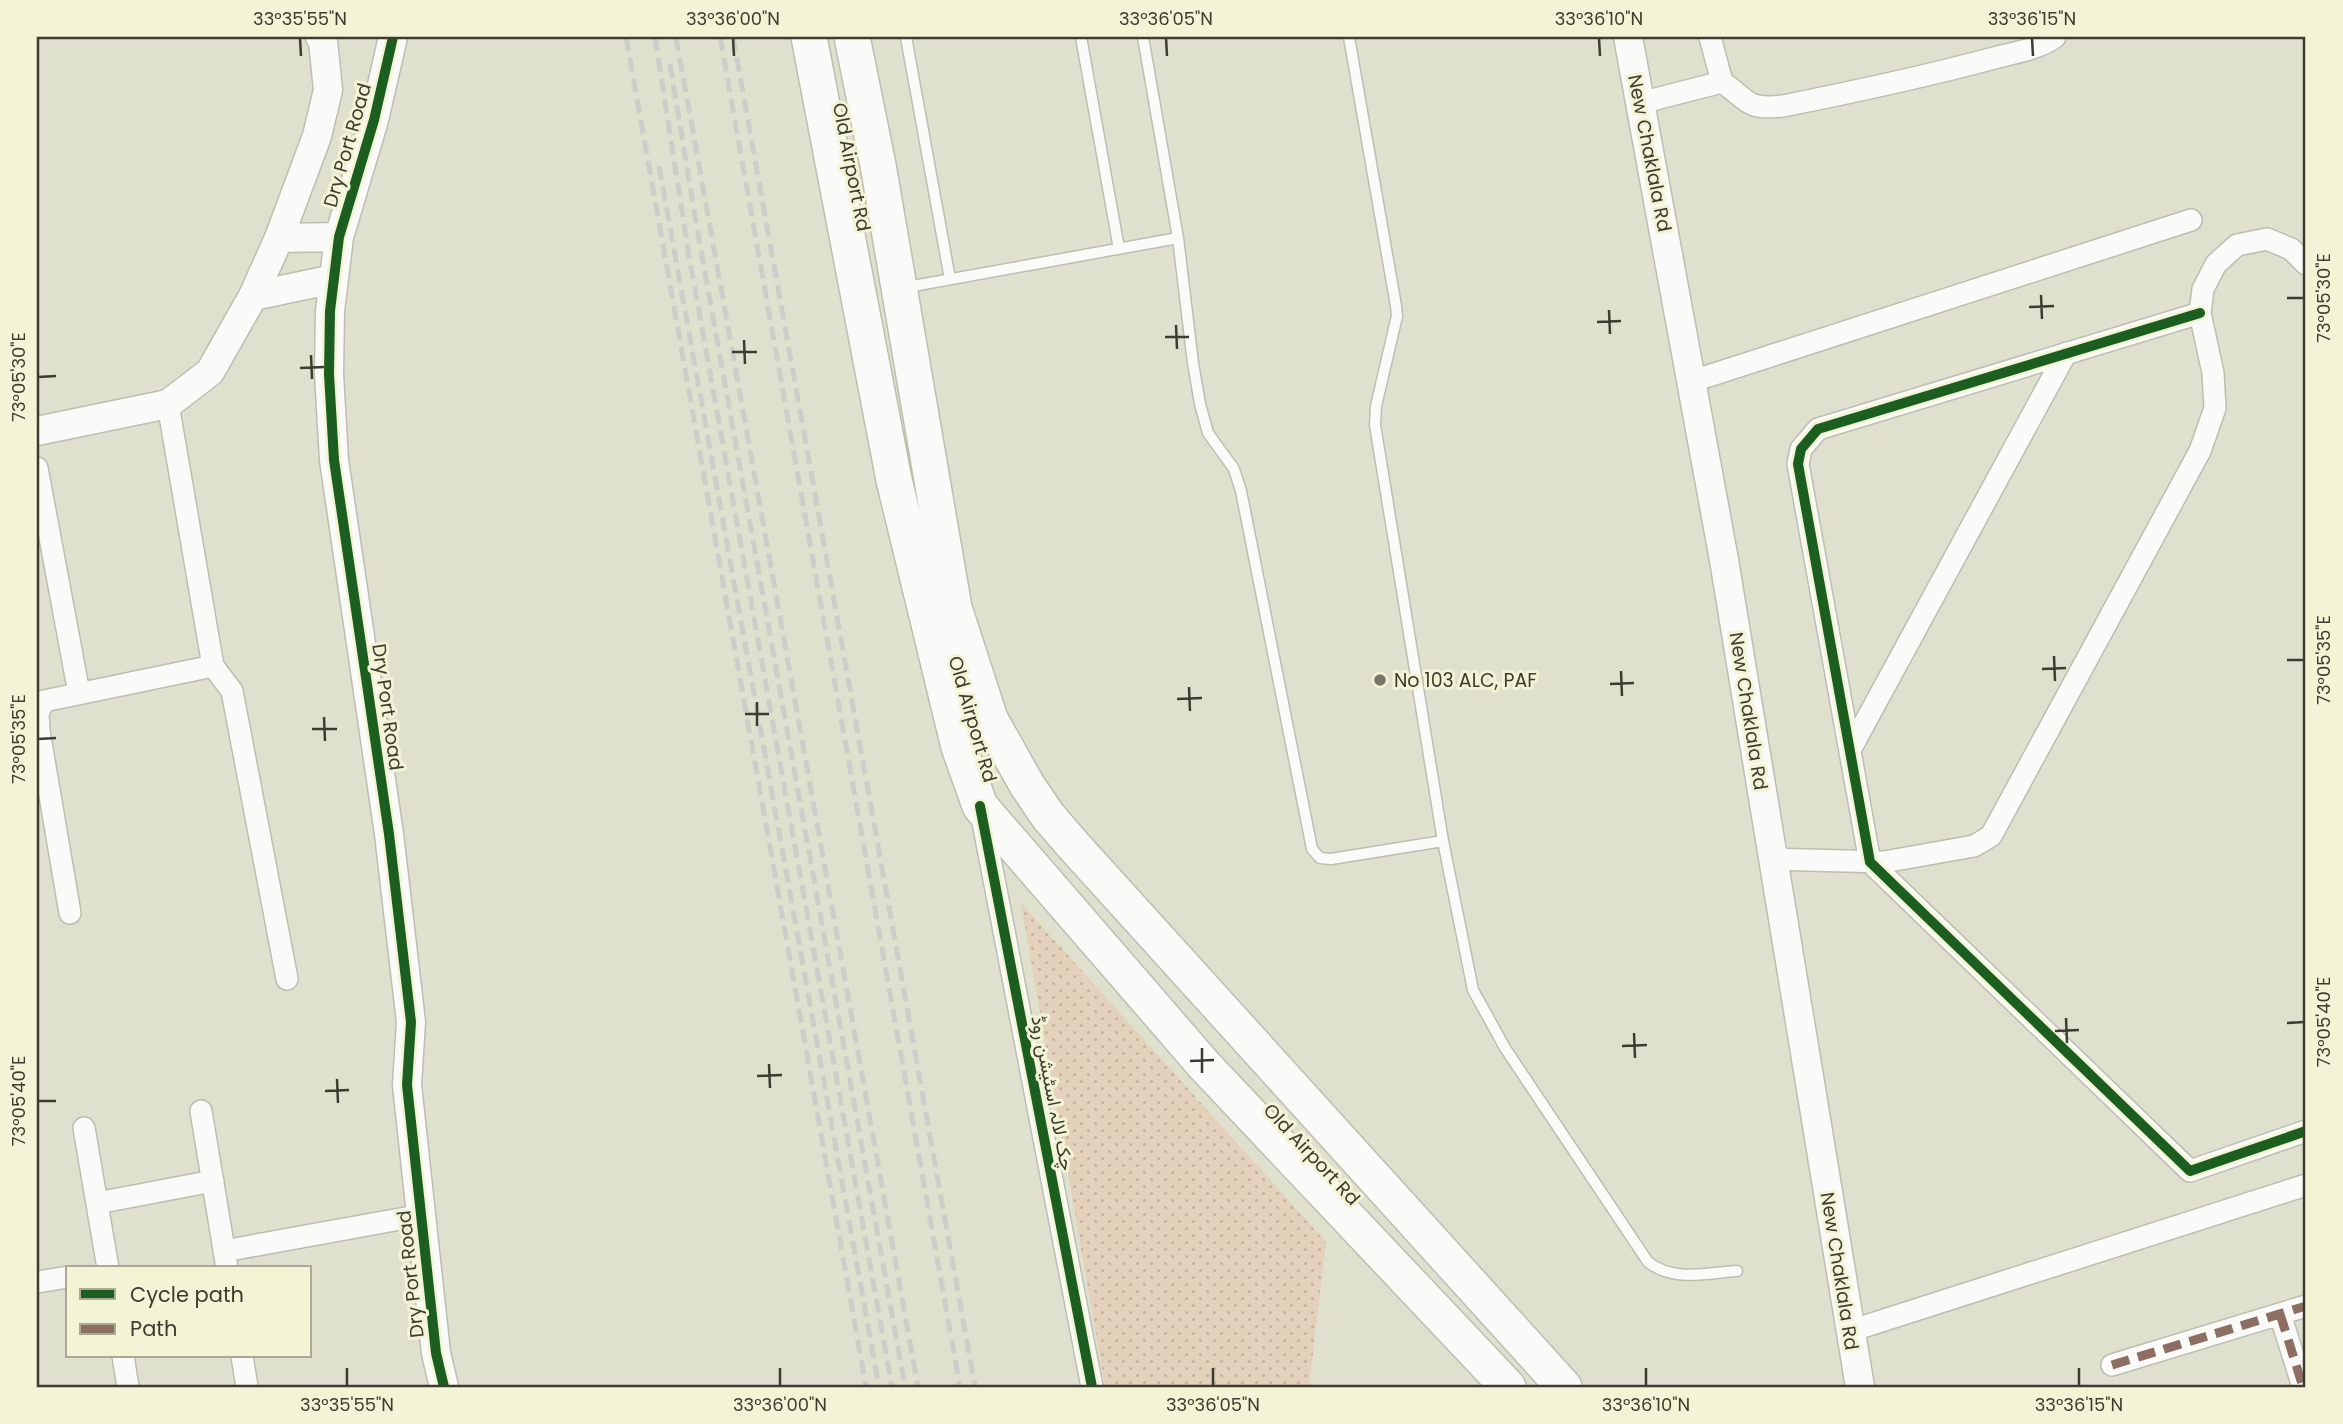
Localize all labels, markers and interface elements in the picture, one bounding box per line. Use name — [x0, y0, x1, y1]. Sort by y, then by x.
text: 33°35'55"N — [253, 6, 347, 31]
text: 33°36'00"N — [686, 6, 780, 31]
text: 33°36'05"N — [1119, 6, 1213, 31]
text: 33°36'10"N — [1555, 6, 1643, 31]
text: 33°36'15"N — [1988, 6, 2076, 31]
street label: New Chaklala Rd — [1621, 72, 1678, 234]
street label: Dry Port Road — [317, 80, 378, 210]
street label: Old Airport Rd — [826, 100, 877, 234]
text: 73°05'30"E — [2311, 253, 2336, 343]
text: 73°05'30"E — [6, 332, 31, 422]
text: 73°05'35"E — [2311, 615, 2336, 705]
street label: New Chaklala Rd — [1723, 630, 1774, 792]
street label: Dry Port Road — [365, 642, 410, 772]
street label: Old Airport Rd — [942, 653, 1003, 786]
place label: No 103 ALC, PAF — [1394, 667, 1537, 694]
marker: No 103 ALC, PAF — [1372, 672, 1388, 688]
text: 73°05'35"E — [6, 694, 31, 784]
text: 73°05'40"E — [2311, 977, 2336, 1067]
street label: چک لالہ اسٹیشن روڈ — [1024, 1013, 1081, 1173]
text: 73°05'40"E — [6, 1056, 31, 1146]
street label: Old Airport Rd — [1257, 1097, 1366, 1211]
street label: New Chaklala Rd — [1814, 1190, 1865, 1352]
street label: Dry Port Road — [390, 1209, 431, 1339]
legend — [66, 1266, 312, 1358]
text: Cycle path — [130, 1280, 244, 1309]
text: Path — [130, 1314, 177, 1343]
text: 33°35'55"N — [300, 1392, 394, 1417]
text: 33°36'00"N — [733, 1392, 827, 1417]
text: 33°36'05"N — [1166, 1392, 1260, 1417]
text: 33°36'10"N — [1602, 1392, 1690, 1417]
text: 33°36'15"N — [2035, 1392, 2123, 1417]

